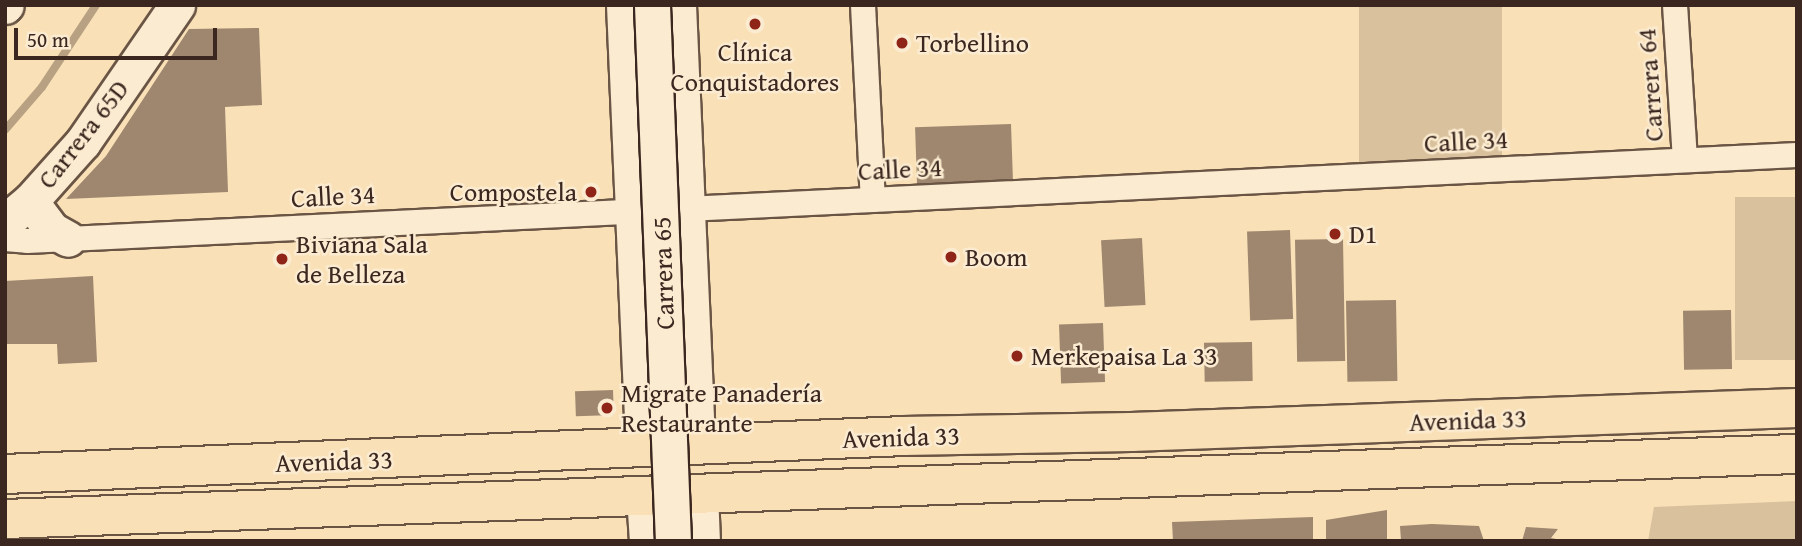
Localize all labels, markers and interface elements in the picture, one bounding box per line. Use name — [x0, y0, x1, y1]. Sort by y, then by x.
scale bar — [18, 14, 220, 58]
marker: Clínica Conquistadores — [745, 14, 765, 34]
text: 50 m — [27, 24, 69, 55]
place label: Torbellino — [916, 27, 1029, 59]
street label: Carrera 64 — [1630, 27, 1670, 143]
marker: Torbellino — [894, 35, 910, 51]
place label: Clínica Conquistadores — [671, 36, 839, 98]
street label: Carrera 65D — [31, 74, 135, 194]
street label: Calle 34 — [1423, 123, 1509, 159]
street label: Calle 34 — [857, 151, 943, 187]
place label: Compostela — [450, 176, 577, 208]
street label: Calle 34 — [290, 178, 376, 214]
marker: Compostela — [583, 184, 599, 200]
street label: Carrera 65 — [645, 216, 681, 330]
place label: D1 — [1349, 218, 1377, 250]
marker: D1 — [1327, 226, 1343, 242]
place label: Biviana Sala de Belleza — [296, 228, 428, 290]
place label: Boom — [965, 241, 1028, 273]
marker: Boom — [943, 249, 959, 265]
marker: Biviana Sala de Belleza — [274, 251, 290, 267]
place label: Merkepaisa La 33 — [1031, 340, 1218, 372]
marker: Merkepaisa La 33 — [1009, 348, 1025, 364]
place label: Migrate Panadería Restaurante — [621, 377, 822, 438]
marker: Migrate Panadería Restaurante — [599, 400, 615, 416]
street label: Avenida 33 — [1409, 402, 1527, 438]
street label: Avenida 33 — [842, 419, 960, 455]
street label: Avenida 33 — [275, 443, 393, 479]

